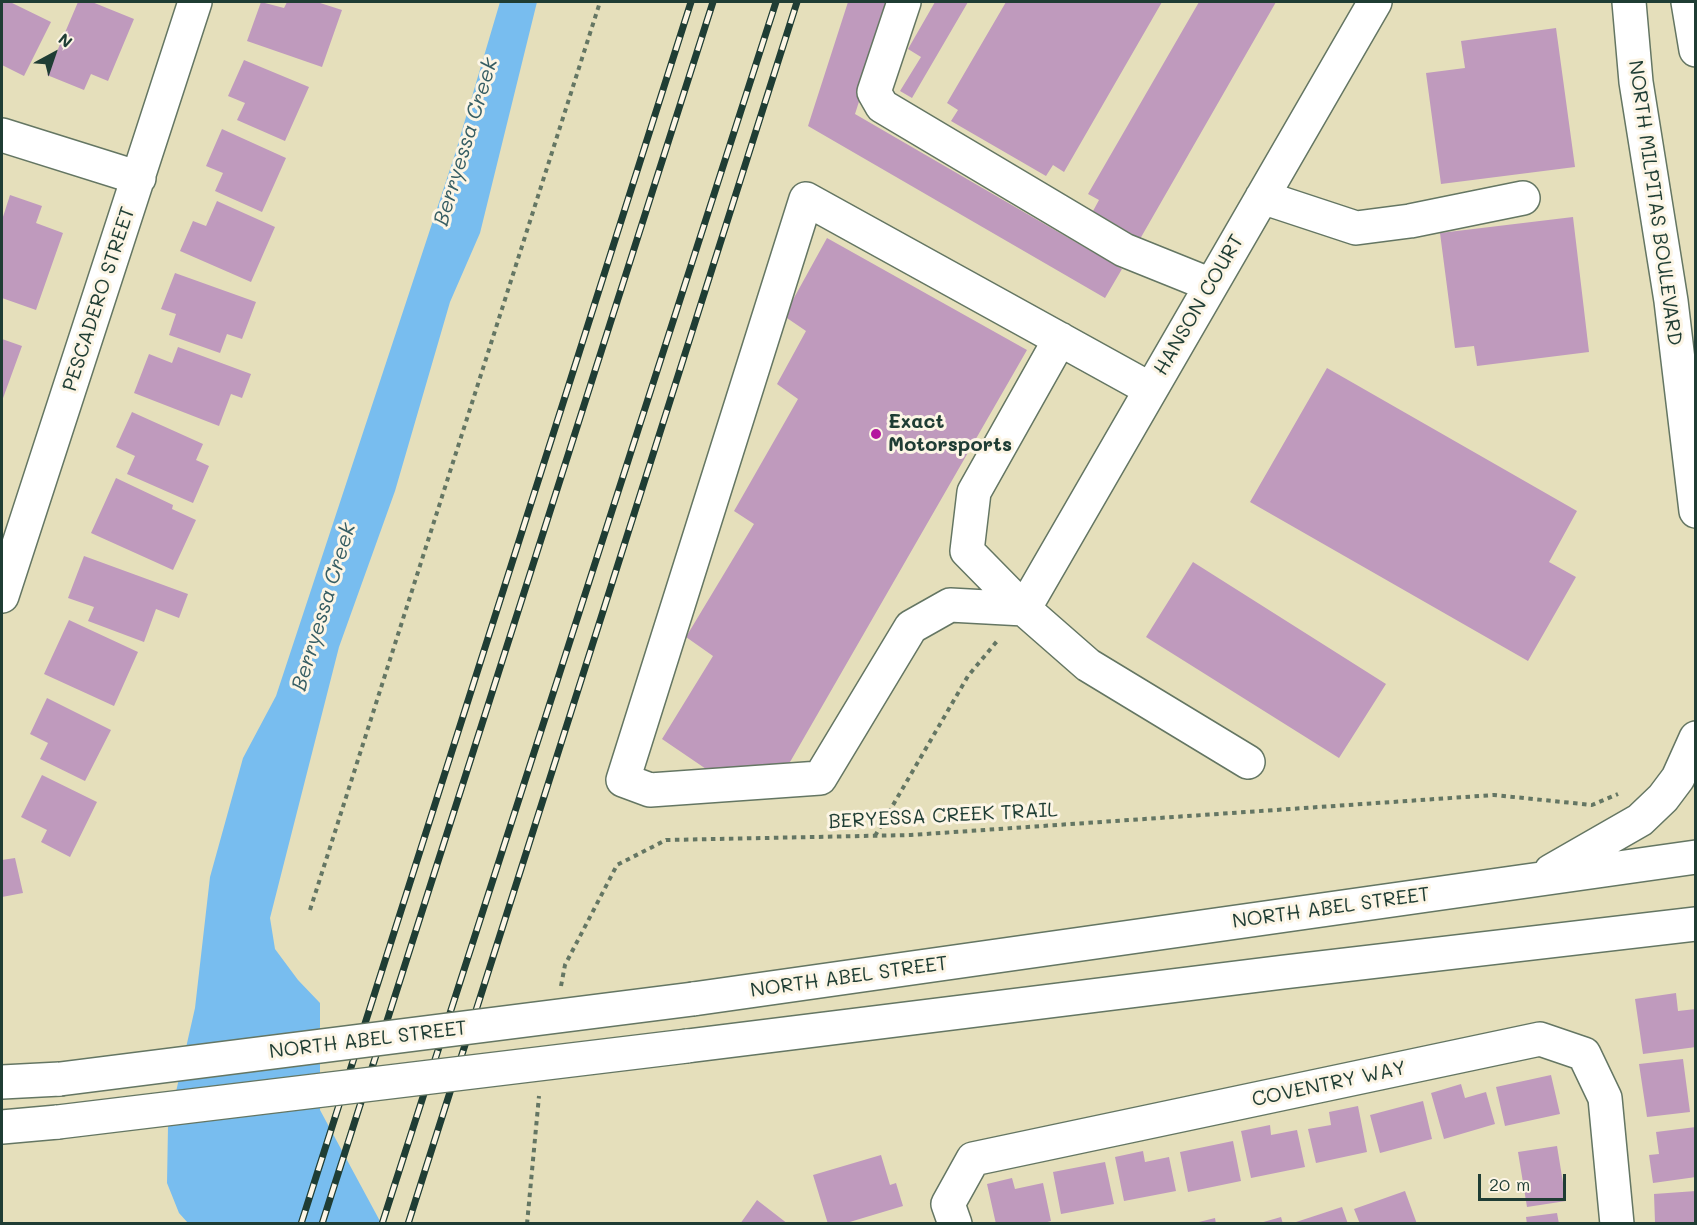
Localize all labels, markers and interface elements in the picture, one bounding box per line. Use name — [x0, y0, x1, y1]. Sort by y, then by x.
north arrow — [24, 24, 84, 84]
text: N — [54, 28, 77, 52]
water label: Berryessa Creek — [429, 55, 503, 229]
street label: NORTH MILPITAS BOULEVARD — [1623, 59, 1687, 347]
street label: PESCADERO STREET — [58, 204, 140, 394]
street label: HANSON COURT — [1149, 230, 1249, 380]
place label: Exact Motorsports — [888, 410, 1012, 457]
marker: Exact Motorsports — [869, 427, 883, 441]
water label: Berryessa Creek — [287, 520, 361, 694]
street label: BERYESSA CREEK TRAIL — [828, 798, 1058, 834]
street label: NORTH ABEL STREET — [1231, 882, 1431, 934]
street label: NORTH ABEL STREET — [749, 951, 949, 1003]
street label: NORTH ABEL STREET — [268, 1016, 468, 1064]
street label: COVENTRY WAY — [1250, 1056, 1408, 1112]
scale bar — [1481, 1162, 1570, 1200]
text: 20 m — [1489, 1172, 1530, 1196]

